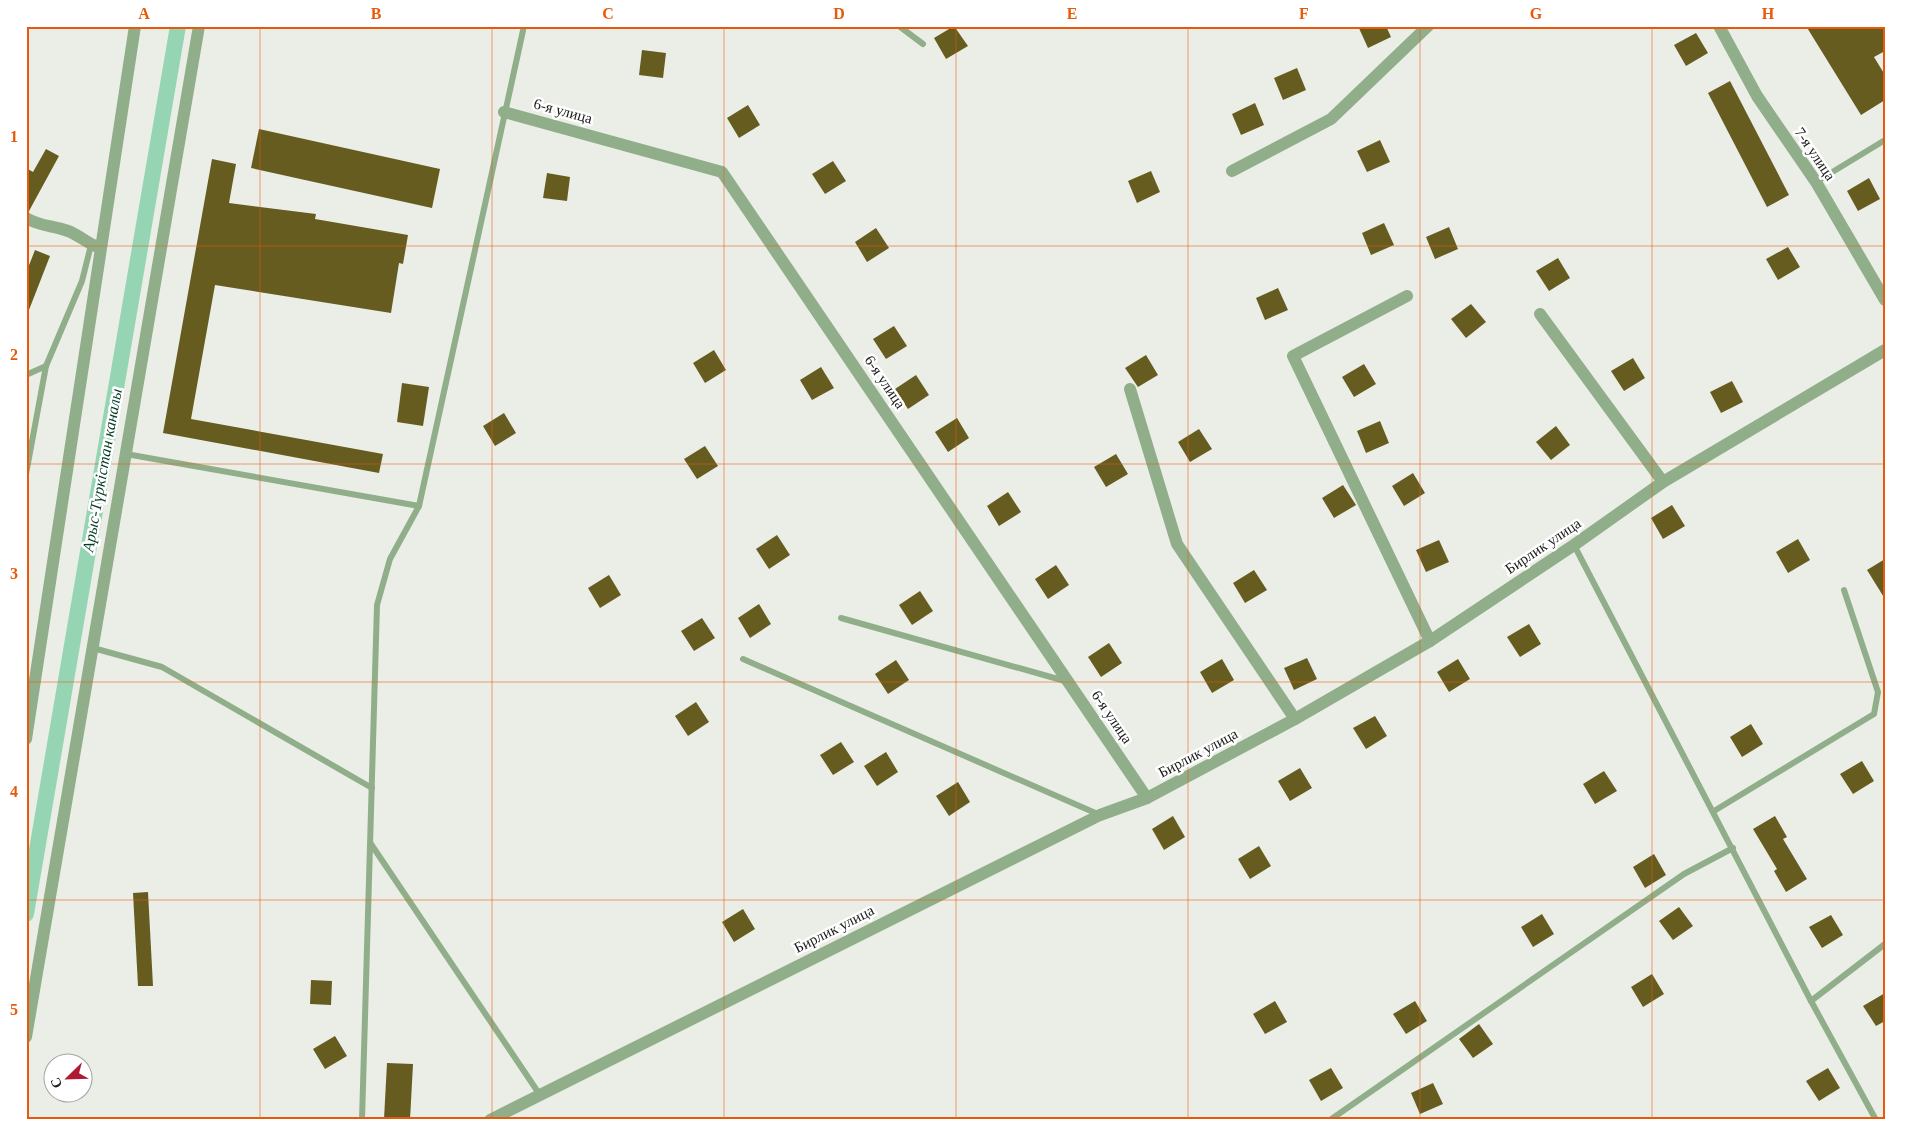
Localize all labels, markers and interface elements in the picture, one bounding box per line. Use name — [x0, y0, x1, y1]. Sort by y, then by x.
text: A — [138, 5, 150, 22]
text: B — [371, 5, 382, 22]
text: C — [602, 5, 614, 22]
text: D — [833, 5, 845, 22]
text: E — [1067, 5, 1077, 22]
text: F — [1299, 5, 1309, 22]
text: G — [1530, 5, 1543, 22]
text: H — [1762, 5, 1775, 22]
street label: 6-я улица — [532, 95, 594, 127]
street label: 7-я улица — [1792, 125, 1839, 184]
text: 1 — [10, 128, 18, 145]
text: 2 — [10, 346, 18, 363]
street label: 6-я улица — [862, 353, 909, 412]
water label: Арыс-Түркістан каналы — [79, 387, 126, 554]
street label: Бирлик улица — [1502, 515, 1584, 577]
text: 3 — [10, 565, 18, 582]
street label: 6-я улица — [1089, 688, 1136, 747]
street label: Бирлик улица — [1156, 725, 1241, 781]
text: 4 — [10, 783, 18, 800]
street label: Бирлик улица — [791, 902, 877, 956]
text: 5 — [10, 1001, 18, 1018]
north arrow — [42, 1054, 92, 1104]
text: С — [48, 1075, 65, 1090]

